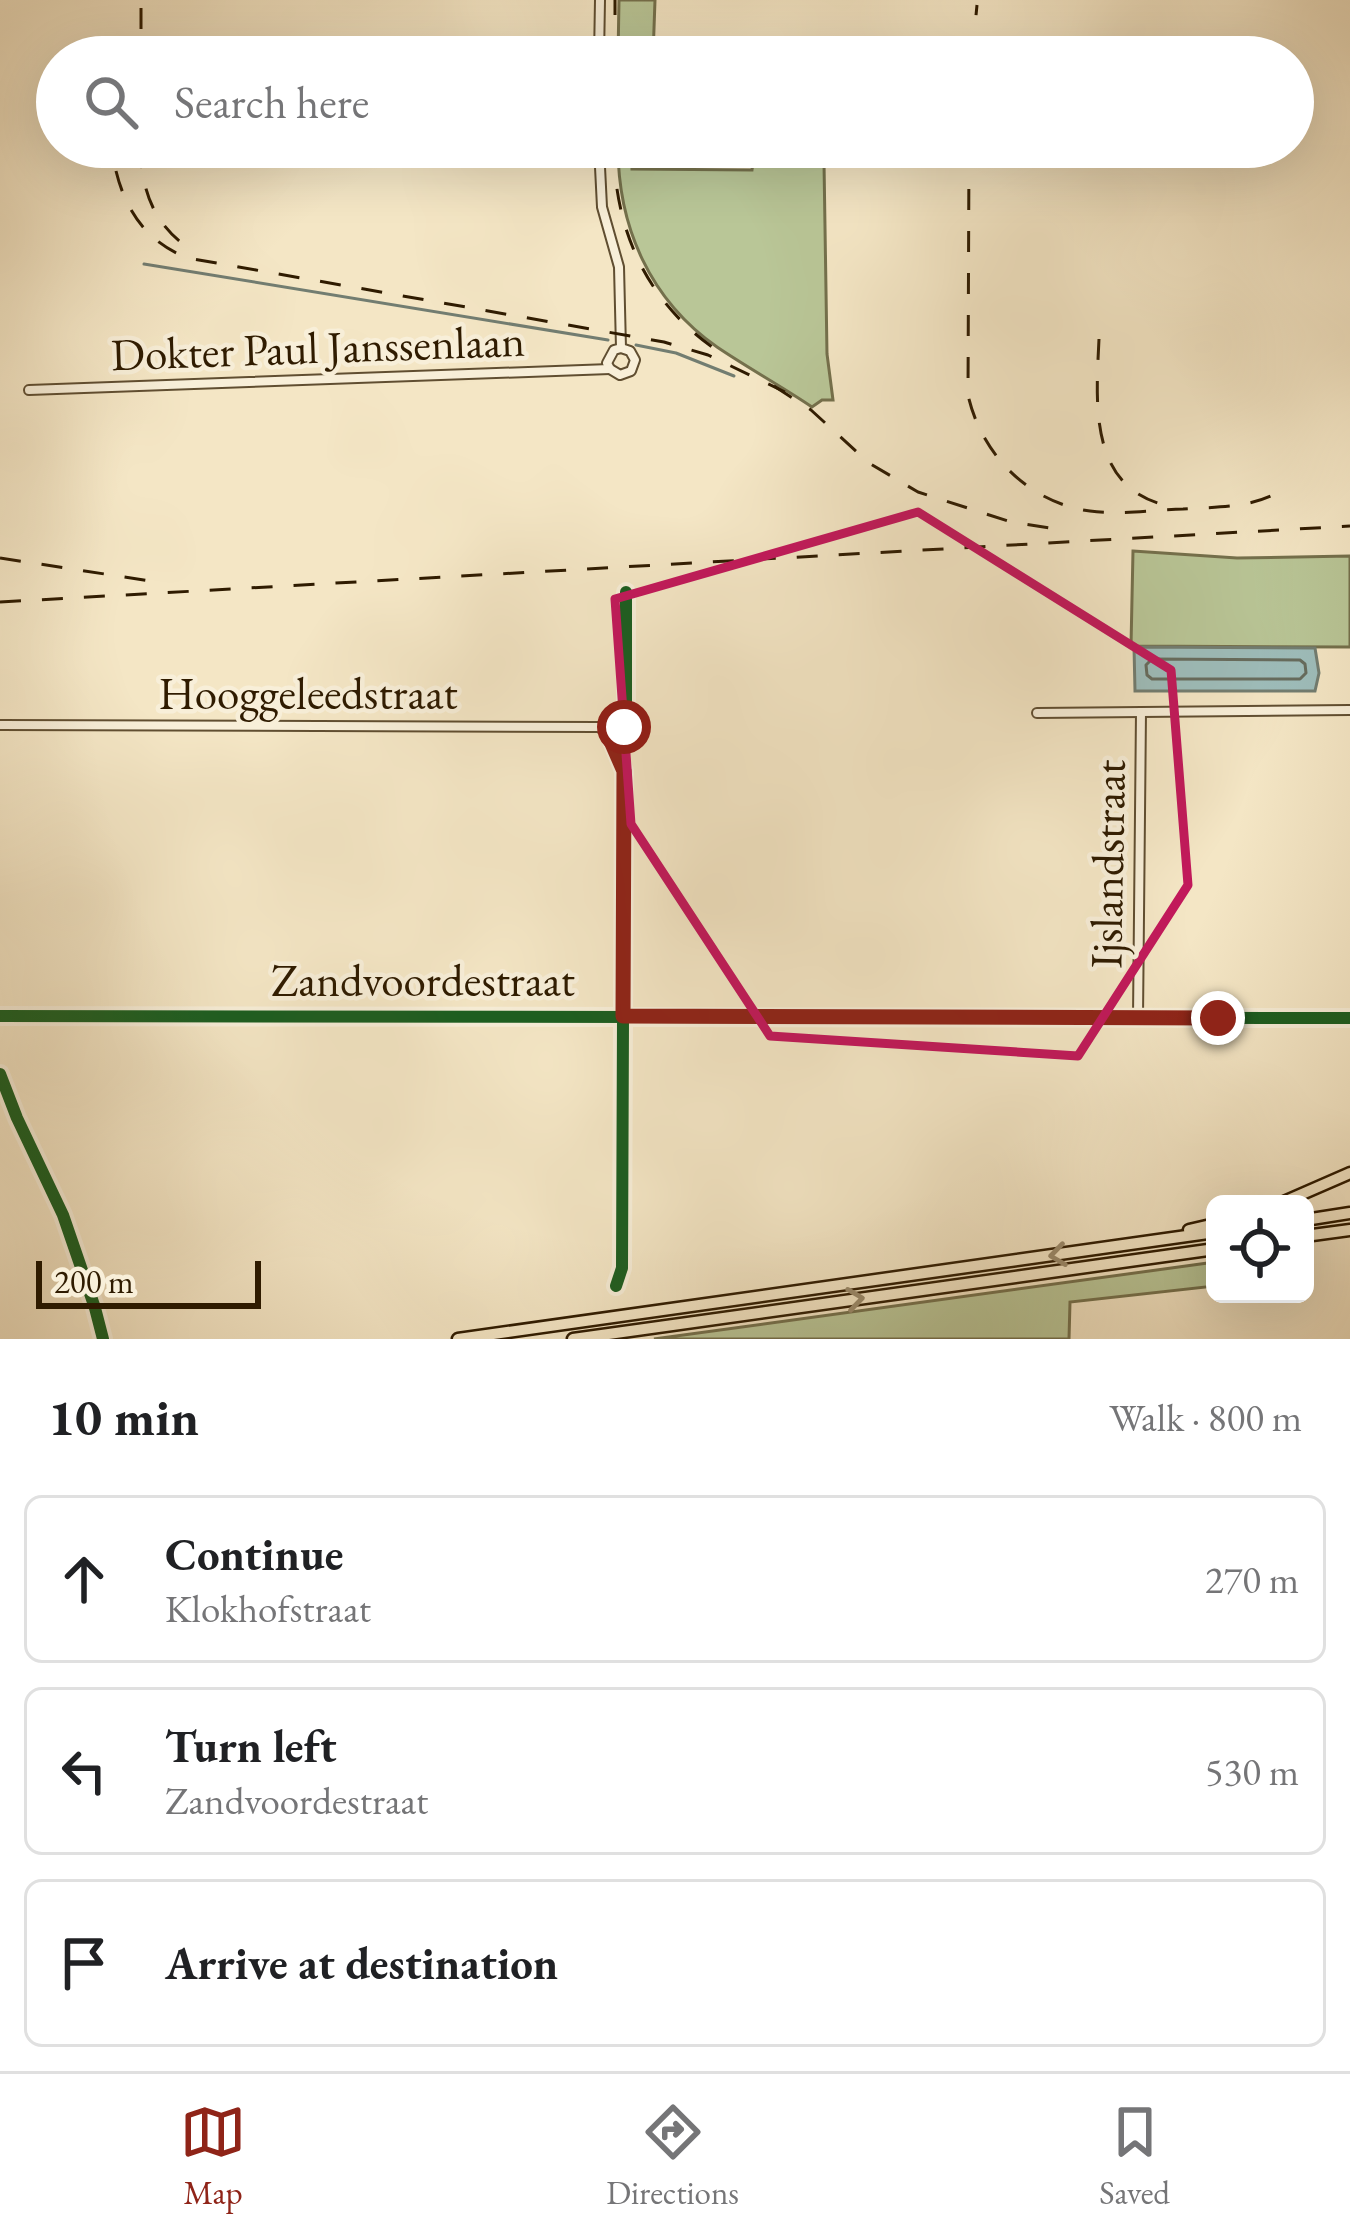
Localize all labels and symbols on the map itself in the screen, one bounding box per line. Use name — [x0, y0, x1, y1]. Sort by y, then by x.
street label: Dokter Paul Janssenlaan — [110, 311, 526, 383]
street label: Hooggeleedstraat — [158, 664, 458, 722]
route start — [597, 700, 651, 754]
street label: Ijslandstraat — [1076, 759, 1138, 969]
street label: Zandvoordestraat — [271, 951, 575, 1009]
route end — [1191, 991, 1245, 1045]
one-way arrow — [1048, 1241, 1067, 1267]
scale bar — [36, 1255, 261, 1308]
one-way arrow — [845, 1287, 865, 1313]

